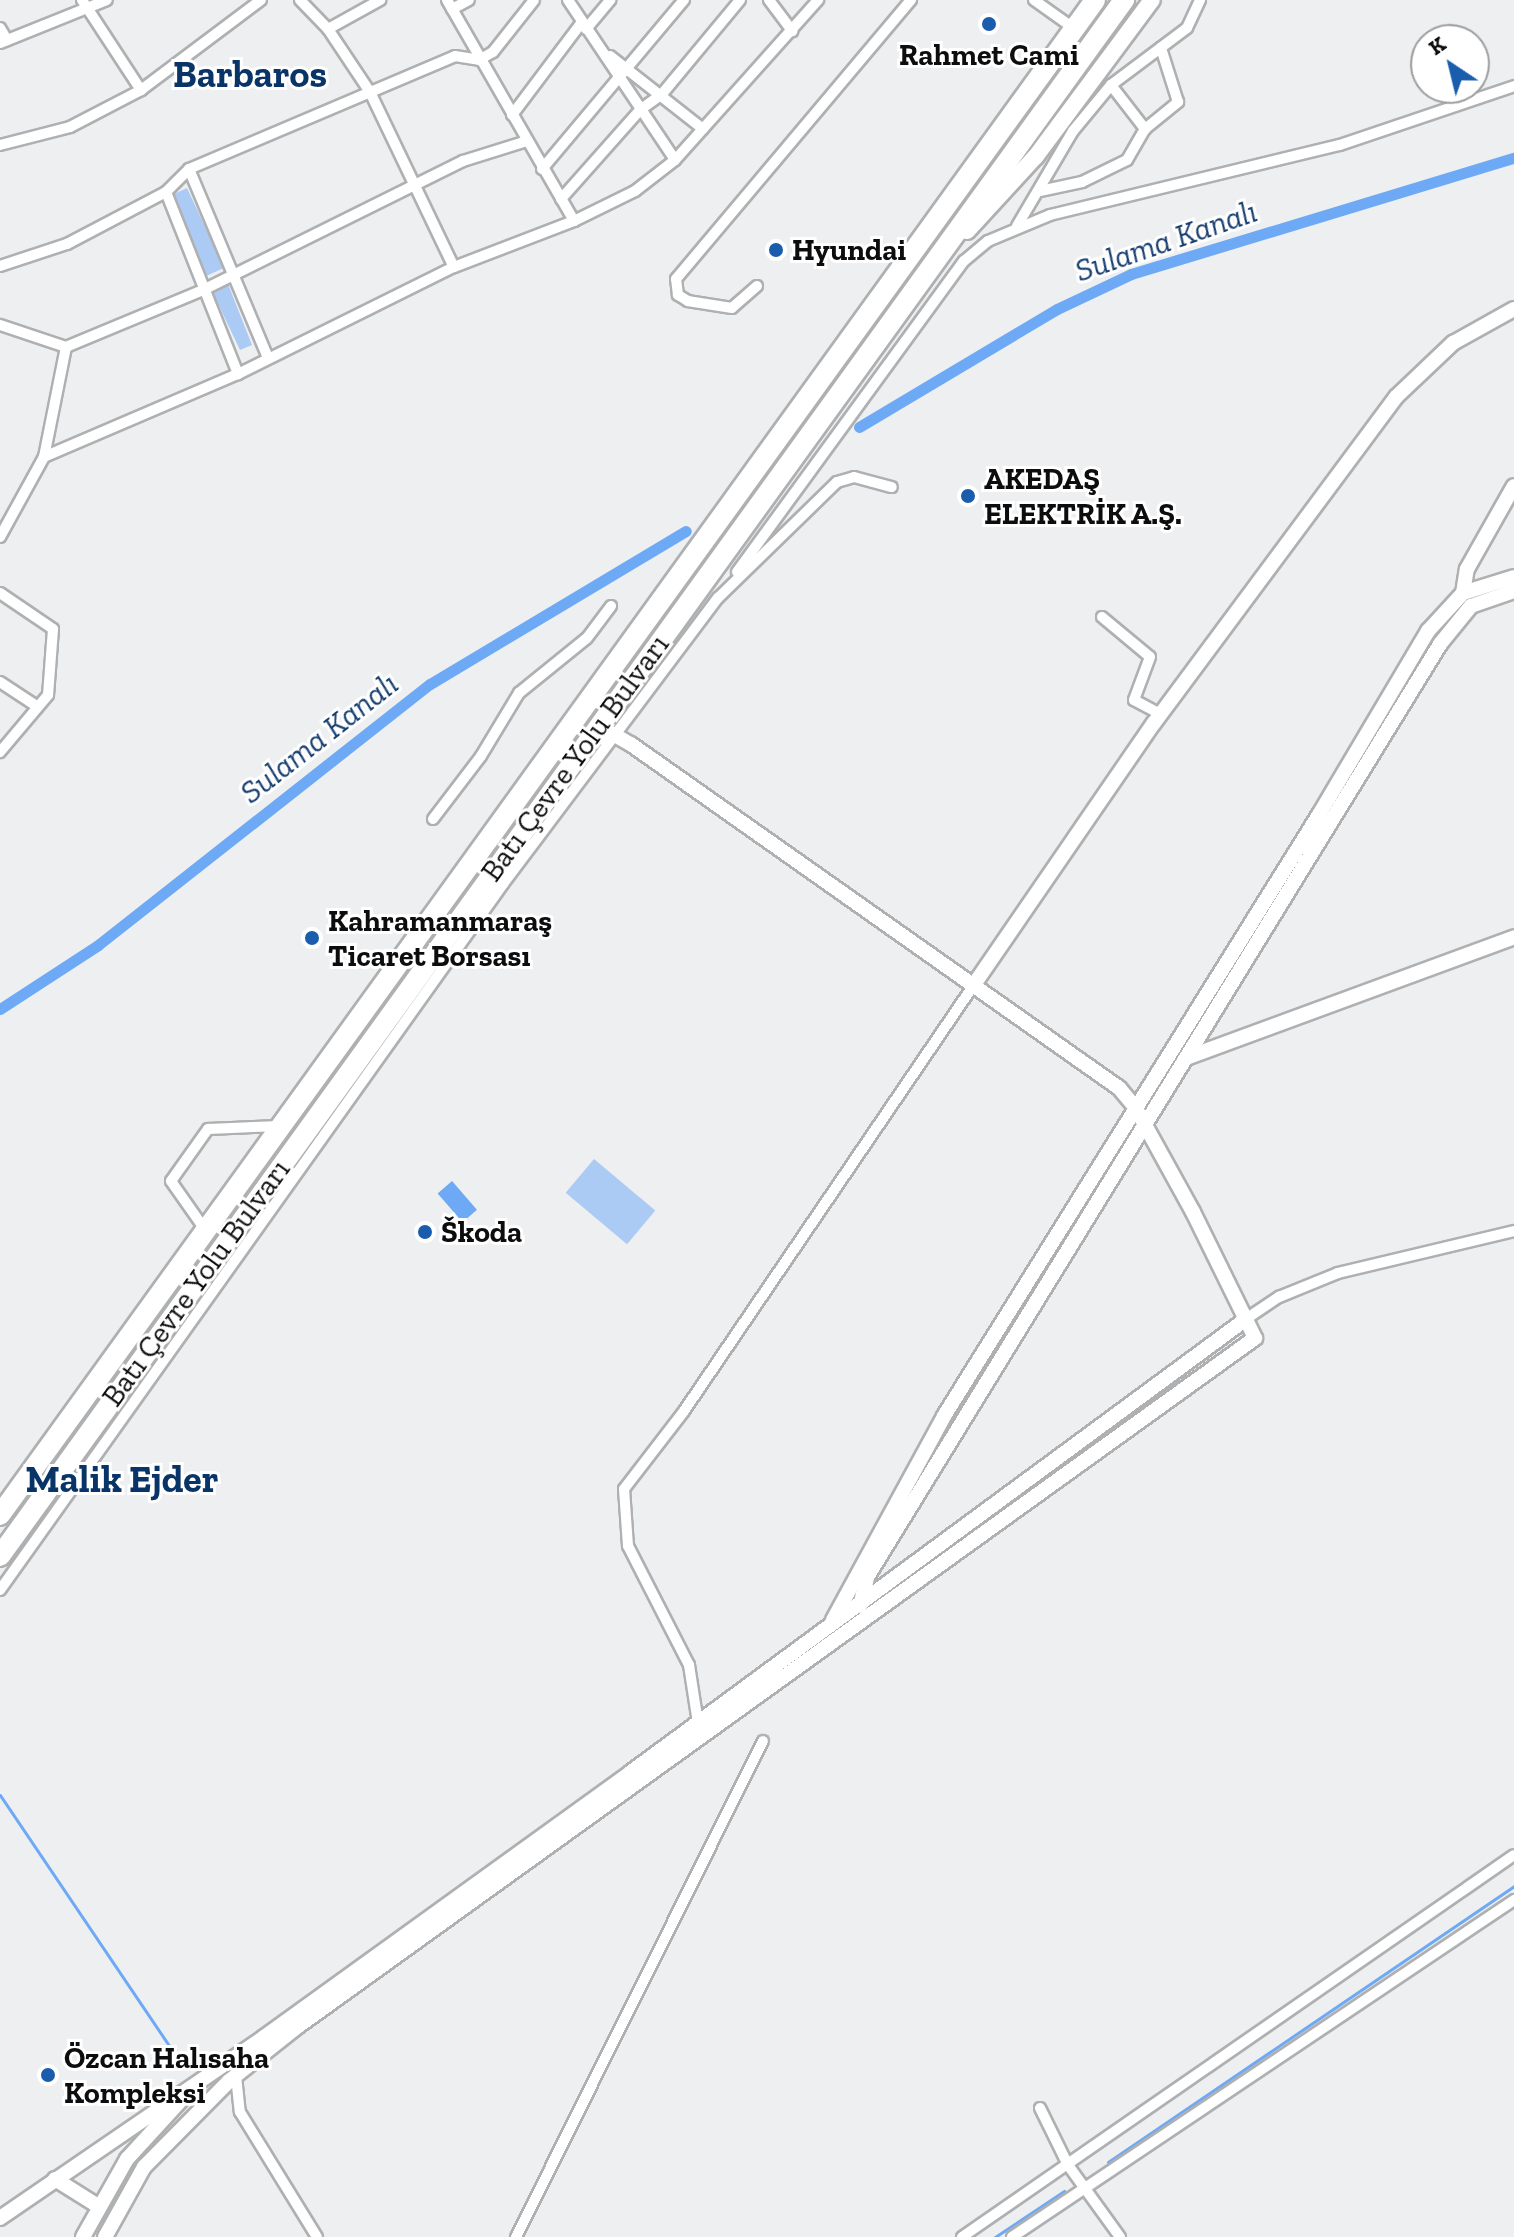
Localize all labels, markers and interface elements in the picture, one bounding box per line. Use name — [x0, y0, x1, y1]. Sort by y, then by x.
marker: Rahmet Cami — [980, 15, 998, 33]
north arrow — [1410, 24, 1490, 104]
text: K — [1423, 30, 1451, 61]
place label: Rahmet Cami — [899, 37, 1079, 73]
district label: Barbaros — [173, 52, 327, 98]
water label: Sulama Kanalı — [1070, 192, 1262, 290]
place label: Hyundai — [792, 232, 906, 268]
marker: Hyundai — [767, 241, 785, 259]
place label: AKEDAŞ ELEKTRİK A.Ş. — [984, 461, 1183, 532]
marker: AKEDAŞ ELEKTRİK A.Ş. — [959, 487, 977, 505]
street label: Batı Çevre Yolu Bulvarı — [473, 627, 677, 889]
water label: Sulama Kanalı — [232, 664, 406, 812]
place label: Kahramanmaraş Ticaret Borsası — [328, 903, 552, 974]
marker: Kahramanmaraş Ticaret Borsası — [303, 929, 321, 947]
street label: Batı Çevre Yolu Bulvarı — [94, 1152, 298, 1414]
place label: Škoda — [441, 1214, 522, 1250]
marker: Škoda — [416, 1223, 434, 1241]
district label: Malik Ejder — [26, 1457, 218, 1503]
place label: Özcan Halısaha Kompleksi — [64, 2040, 269, 2110]
marker: Özcan Halısaha Kompleksi — [39, 2066, 57, 2084]

